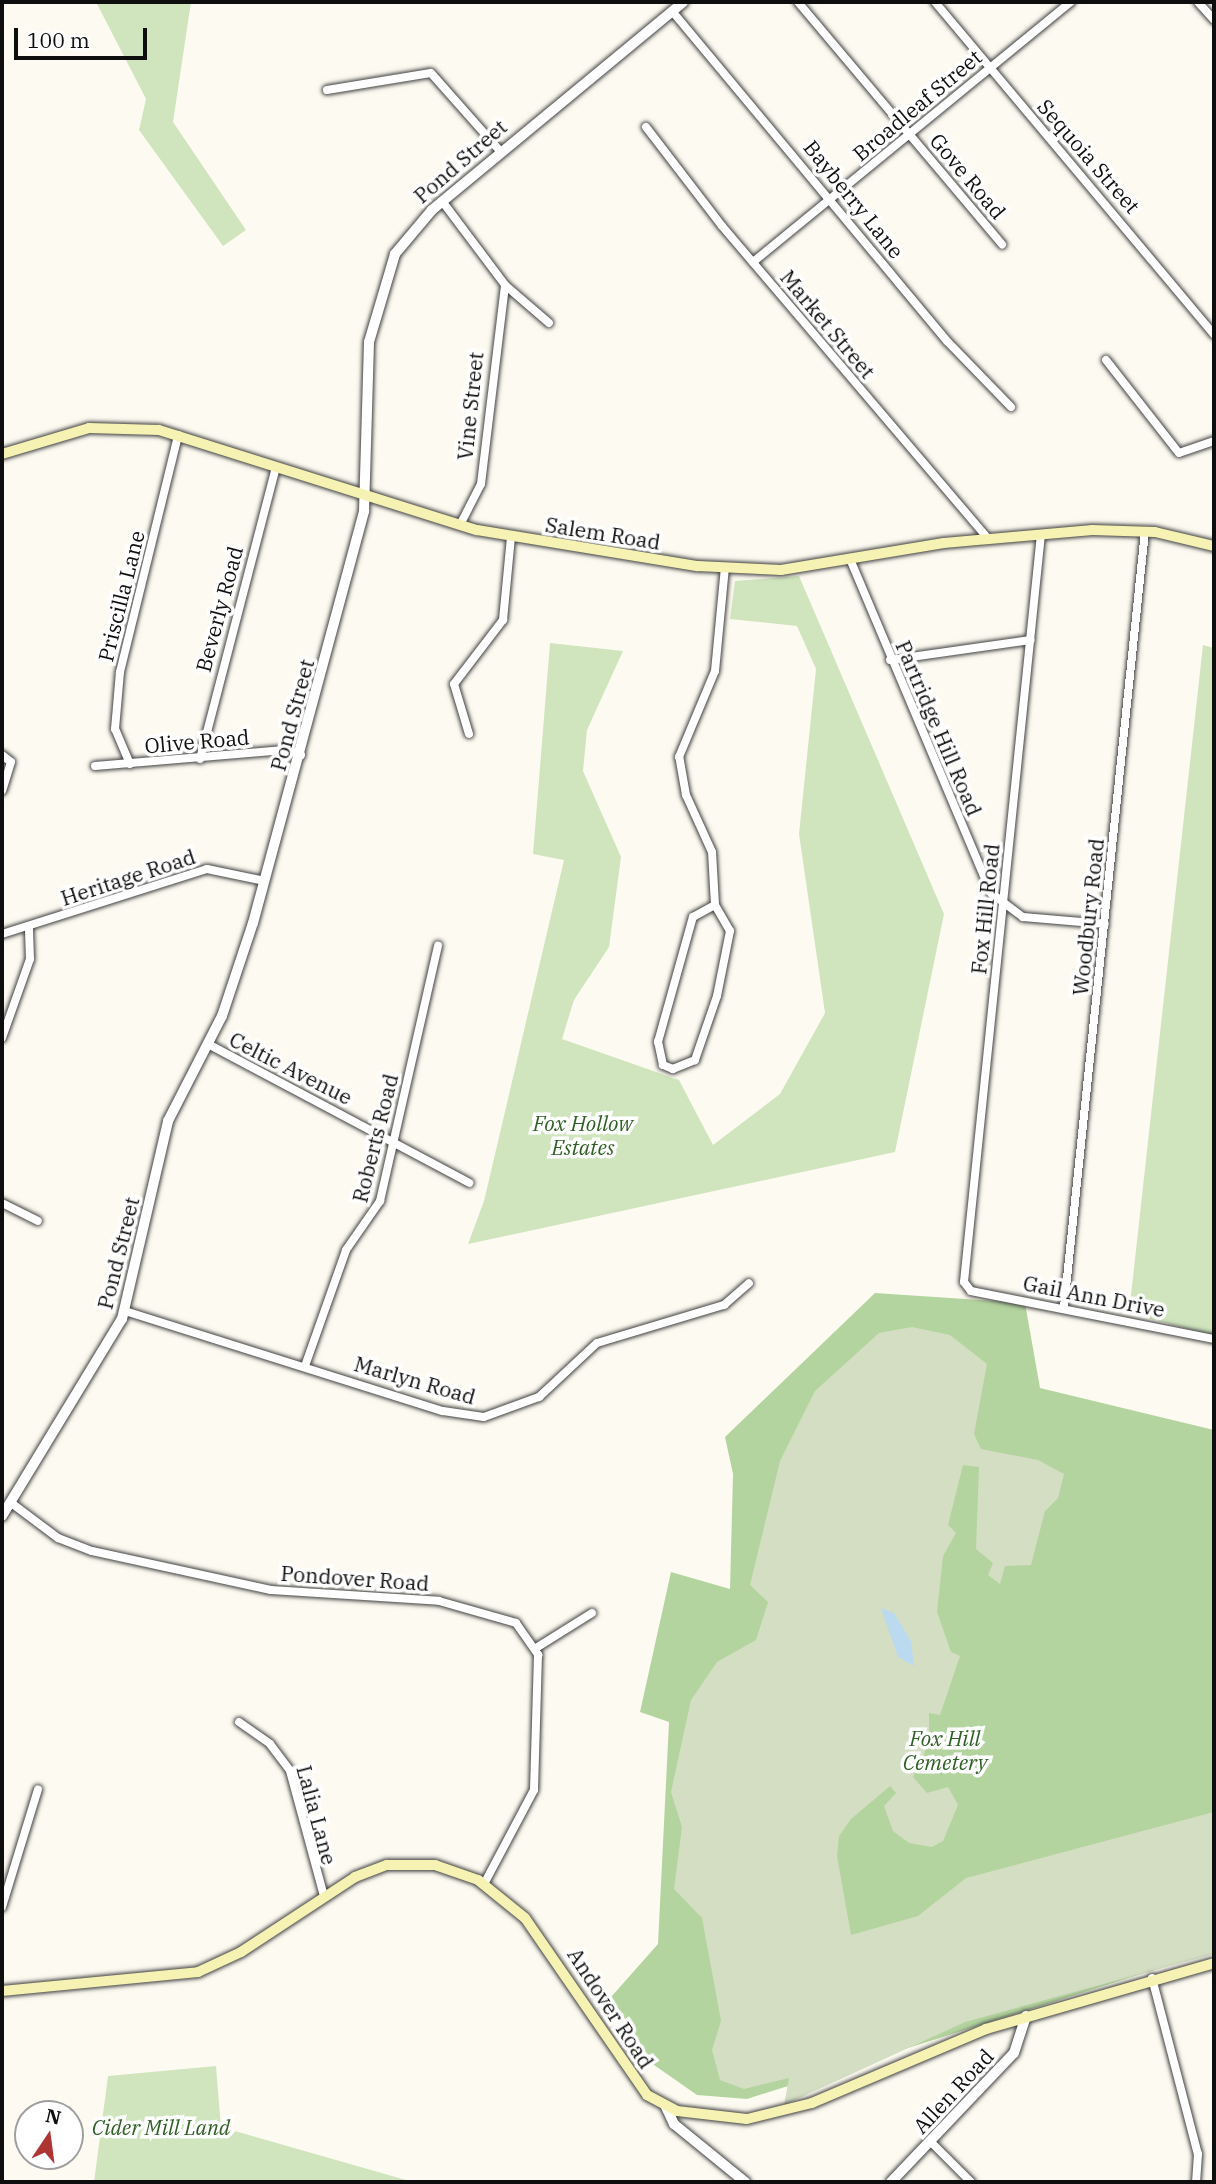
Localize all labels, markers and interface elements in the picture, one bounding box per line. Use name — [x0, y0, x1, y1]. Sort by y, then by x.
scale bar — [18, 14, 150, 58]
text: 100 m — [27, 26, 90, 54]
street label: Broadleaf Street — [848, 44, 986, 166]
street label: Sequoia Street — [1033, 94, 1145, 218]
street label: Pond Street — [408, 114, 512, 208]
street label: Gove Road — [925, 128, 1011, 224]
street label: Bayberry Lane — [799, 135, 909, 263]
street label: Market Street — [775, 265, 881, 383]
street label: Vine Street — [452, 351, 488, 461]
street label: Salem Road — [544, 511, 662, 555]
street label: Priscilla Lane — [93, 528, 149, 664]
street label: Beverly Road — [190, 543, 248, 675]
street label: Partridge Hill Road — [891, 637, 987, 819]
street label: Pond Street — [265, 656, 319, 774]
street label: Olive Road — [144, 724, 250, 758]
street label: Woodbury Road — [1067, 837, 1109, 997]
street label: Fox Hill Road — [966, 842, 1004, 976]
street label: Heritage Road — [58, 843, 198, 911]
street label: Celtic Avenue — [225, 1026, 357, 1110]
street label: Roberts Road — [347, 1071, 403, 1205]
park label: Fox Hollow Estates — [533, 1110, 633, 1160]
street label: Pond Street — [92, 1194, 144, 1312]
street label: Gail Ann Drive — [1021, 1270, 1167, 1322]
street label: Marlyn Road — [351, 1351, 479, 1409]
street label: Pondover Road — [280, 1560, 430, 1596]
park label: Fox Hill Cemetery — [903, 1725, 987, 1775]
street label: Lalia Lane — [292, 1763, 342, 1867]
street label: Andover Road — [563, 1943, 659, 2073]
street label: Allen Road — [907, 2043, 999, 2139]
north arrow — [14, 2100, 84, 2170]
text: N — [43, 2103, 63, 2130]
park label: Cider Mill Land — [92, 2114, 230, 2140]

